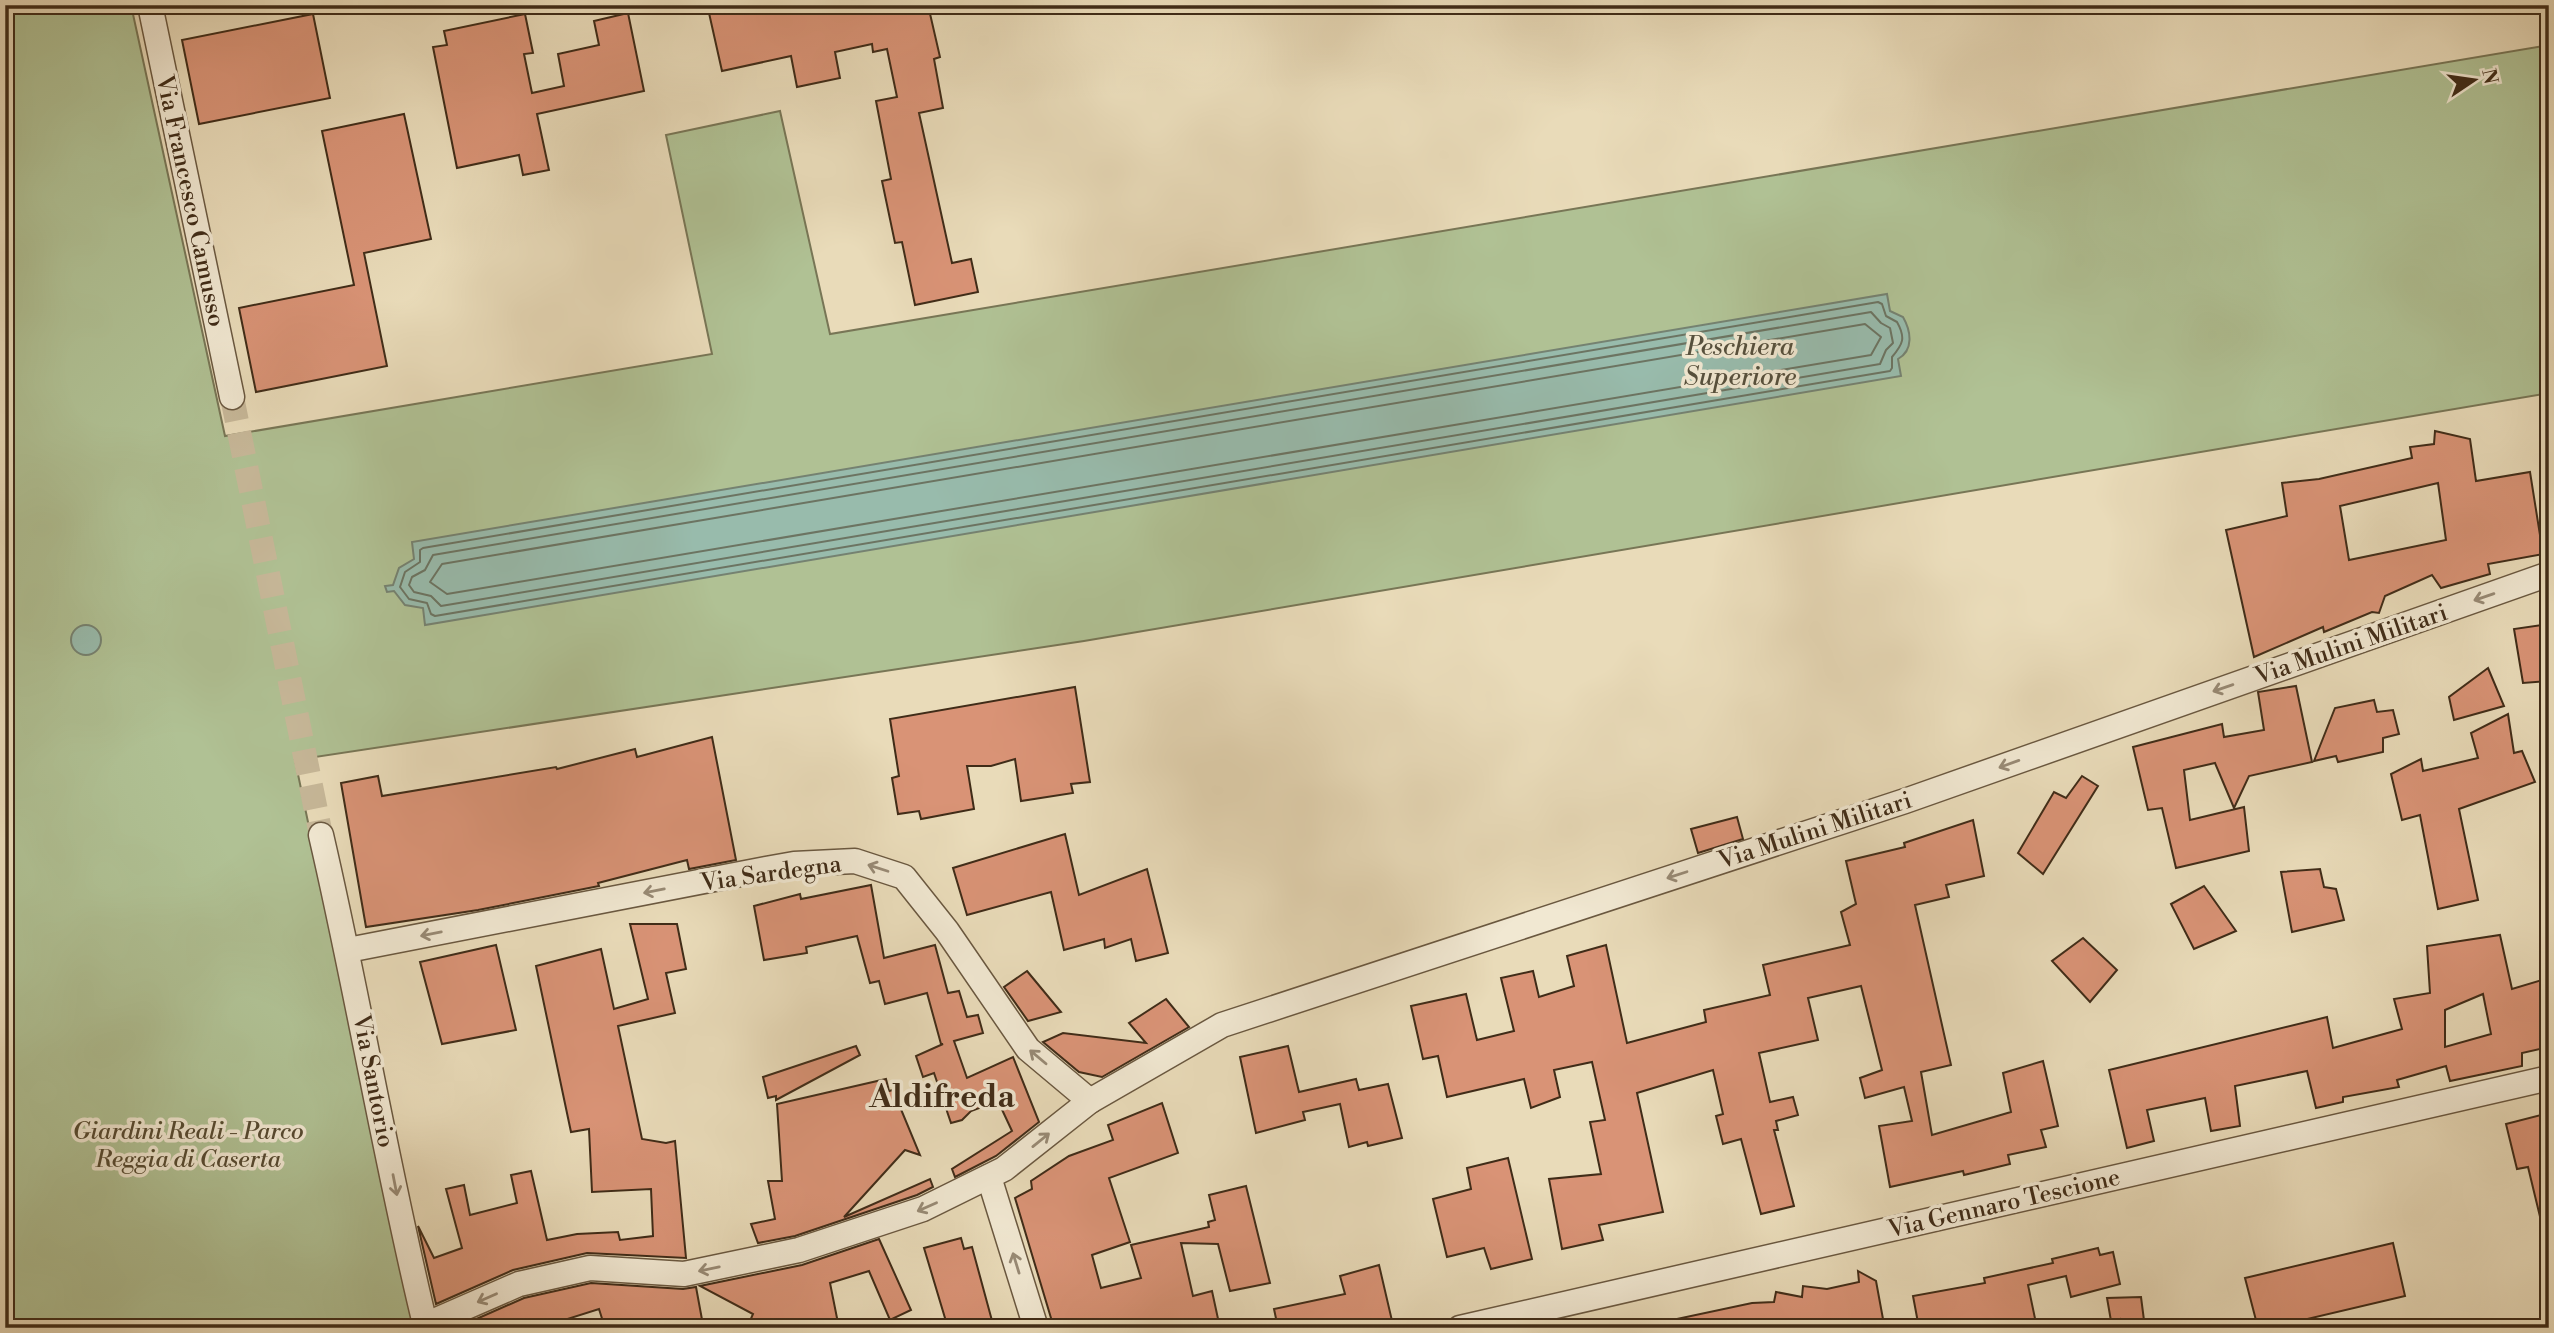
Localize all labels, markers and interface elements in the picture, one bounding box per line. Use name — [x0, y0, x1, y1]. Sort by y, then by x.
north arrow — [2438, 46, 2508, 116]
text: N — [2476, 66, 2503, 86]
street label: Via Francesco Camusso — [149, 72, 231, 330]
water label: Peschiera Superiore — [1684, 331, 1796, 393]
one-way arrow — [2474, 592, 2496, 604]
street label: Via Mulini Militari — [2250, 598, 2452, 692]
one-way arrow — [2213, 683, 2235, 695]
one-way arrow — [1998, 759, 2020, 771]
street label: Via Mulini Militari — [1714, 786, 1916, 877]
street label: Via Sardegna — [698, 849, 844, 899]
one-way arrow — [867, 861, 889, 874]
one-way arrow — [1666, 870, 1688, 883]
one-way arrow — [643, 884, 666, 898]
one-way arrow — [420, 928, 443, 941]
street label: Via Santorio — [345, 1011, 401, 1150]
one-way arrow — [1029, 1049, 1047, 1065]
district label: Aldifreda — [868, 1077, 1015, 1117]
park label: Giardini Reali - Parco Reggia di Caserta — [72, 1117, 304, 1175]
one-way arrow — [1031, 1133, 1049, 1148]
street label: Via Gennaro Tescione — [1884, 1163, 2123, 1245]
one-way arrow — [388, 1173, 402, 1196]
one-way arrow — [917, 1201, 939, 1214]
one-way arrow — [1008, 1252, 1021, 1274]
one-way arrow — [698, 1262, 721, 1276]
one-way arrow — [477, 1292, 498, 1305]

